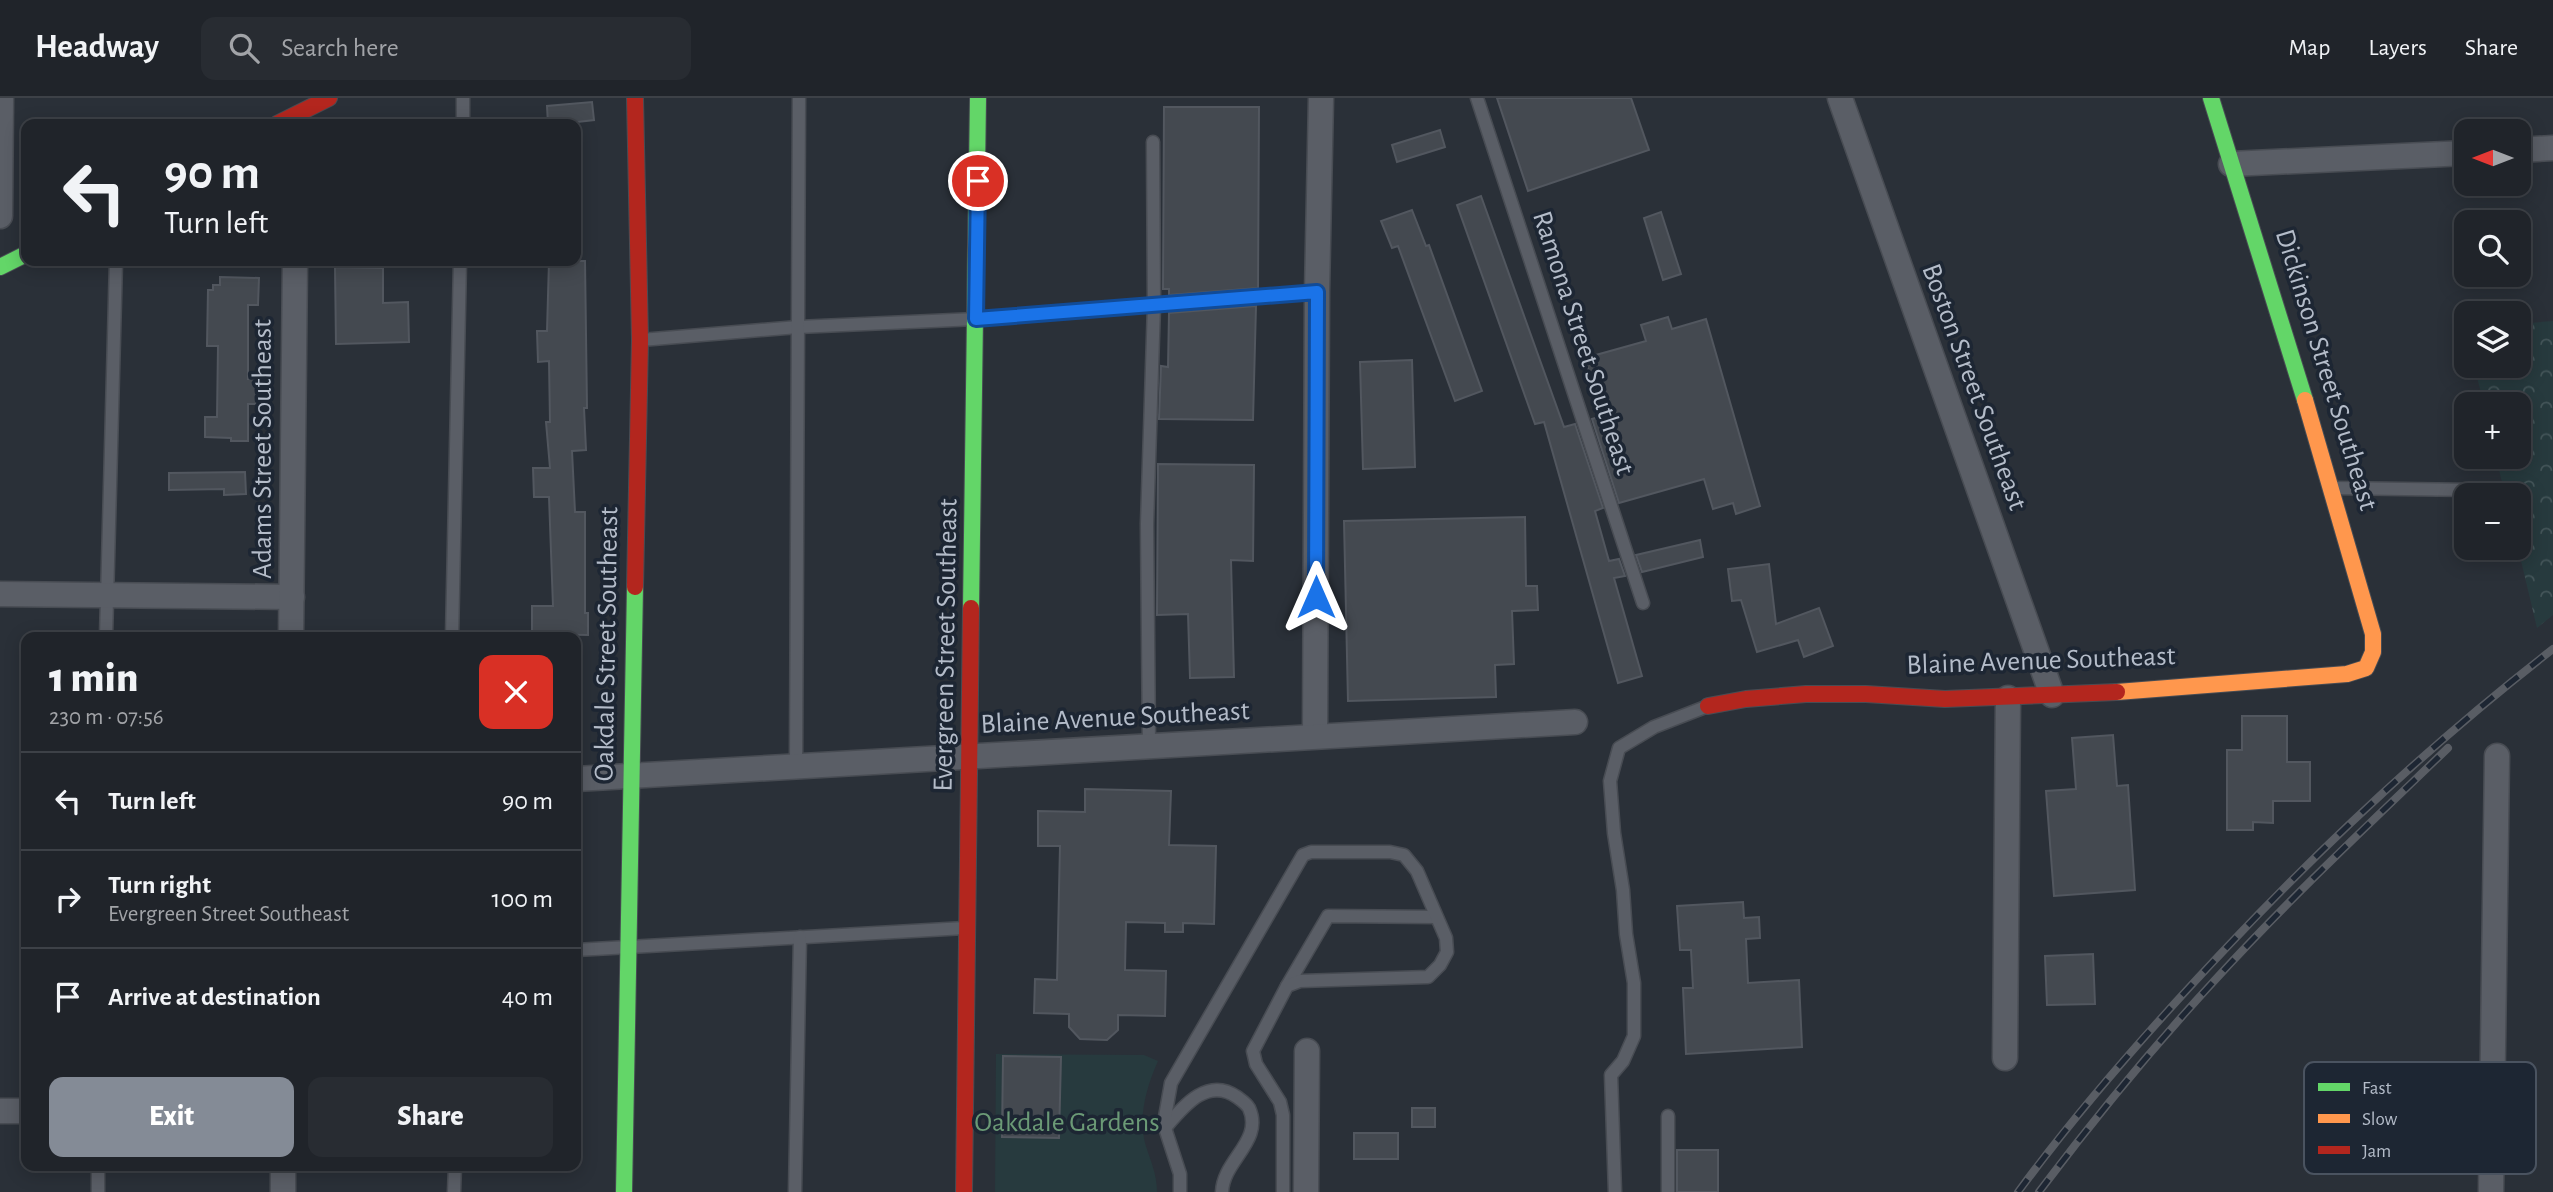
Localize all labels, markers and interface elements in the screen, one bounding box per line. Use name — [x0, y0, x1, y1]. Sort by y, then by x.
search box — [201, 17, 691, 80]
icon: search — [225, 29, 263, 67]
text: Headway — [35, 31, 159, 64]
text: Search here — [281, 35, 399, 61]
text: Map — [2288, 36, 2330, 60]
text: Layers — [2368, 36, 2427, 60]
text: Share — [2465, 36, 2518, 60]
north arrow — [2454, 119, 2530, 196]
map controls — [2454, 119, 2531, 560]
icon: left — [49, 147, 140, 238]
text: 90 m — [164, 149, 260, 198]
pin — [948, 151, 1008, 211]
icon: arrive — [959, 162, 997, 200]
text: Turn left — [164, 207, 268, 239]
street label: Ramona Street Southeast — [1527, 208, 1639, 478]
button: search — [2454, 210, 2531, 287]
street label: Dickinson Street Southeast — [2270, 226, 2382, 514]
street label: Boston Street Southeast — [1916, 260, 2032, 514]
button: layers — [2454, 301, 2531, 378]
street label: Adams Street Southeast — [249, 319, 277, 579]
button: + — [2454, 392, 2531, 469]
button: − — [2454, 483, 2531, 560]
street label: Evergreen Street Southeast — [929, 498, 963, 792]
street label: Oakdale Street Southeast — [591, 506, 623, 782]
position arrow — [1279, 560, 1353, 634]
street label: Blaine Avenue Southeast — [1906, 642, 2176, 680]
button: close — [479, 655, 553, 729]
text: 1 min — [49, 657, 138, 699]
street label: Blaine Avenue Southeast — [980, 697, 1250, 739]
text: 230 m · 07:56 — [49, 706, 164, 729]
icon: left — [49, 782, 87, 820]
text: Turn left — [108, 788, 196, 814]
text: 90 m — [502, 788, 553, 814]
text: Turn right — [108, 872, 211, 898]
icon: right — [49, 880, 87, 918]
text: 100 m — [492, 886, 553, 912]
text: Evergreen Street Southeast — [108, 903, 349, 926]
icon: arrive — [49, 978, 87, 1016]
text: Arrive at destination — [108, 984, 321, 1010]
text: 40 m — [502, 984, 553, 1010]
legend — [2304, 1062, 2536, 1174]
button: Exit — [49, 1077, 294, 1157]
button: Share — [308, 1077, 553, 1157]
text: Fast — [2362, 1079, 2392, 1098]
park label: Oakdale Gardens — [974, 1109, 1160, 1137]
text: Slow — [2362, 1110, 2398, 1129]
text: Jam — [2362, 1142, 2391, 1161]

